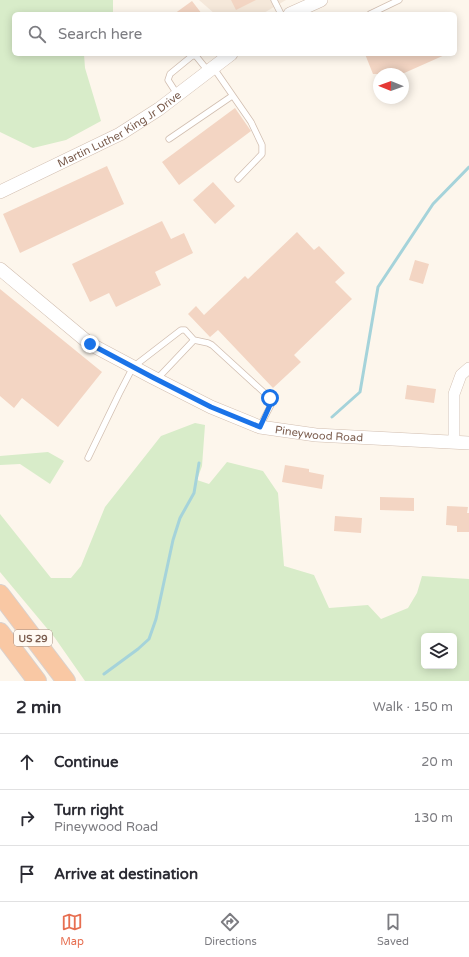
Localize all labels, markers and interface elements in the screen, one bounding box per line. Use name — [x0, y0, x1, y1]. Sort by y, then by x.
search box — [12, 12, 457, 56]
icon: search — [26, 23, 48, 45]
text: Search here — [58, 25, 142, 43]
north arrow — [373, 68, 409, 104]
street label: Martin Luther King Jr Drive — [56, 89, 184, 170]
route end — [81, 335, 99, 353]
route start — [261, 389, 279, 407]
street label: Pineywood Road — [274, 423, 363, 444]
road number: US 29 — [14, 630, 52, 646]
map controls — [421, 633, 457, 669]
button: layers — [421, 633, 457, 669]
text: 2 min — [16, 697, 61, 718]
text: Walk · 150 m — [373, 699, 453, 715]
icon: ahead — [16, 751, 38, 773]
text: Continue — [54, 753, 118, 771]
text: 20 m — [421, 754, 453, 770]
text: Turn right — [54, 801, 124, 819]
icon: right — [16, 807, 38, 829]
text: 130 m — [413, 810, 453, 826]
text: Pineywood Road — [54, 819, 158, 835]
icon: arrive — [16, 863, 38, 885]
text: Arrive at destination — [54, 865, 198, 883]
tab: Map — [60, 911, 84, 948]
tab: Directions — [204, 911, 257, 948]
tab: Saved — [377, 911, 409, 948]

